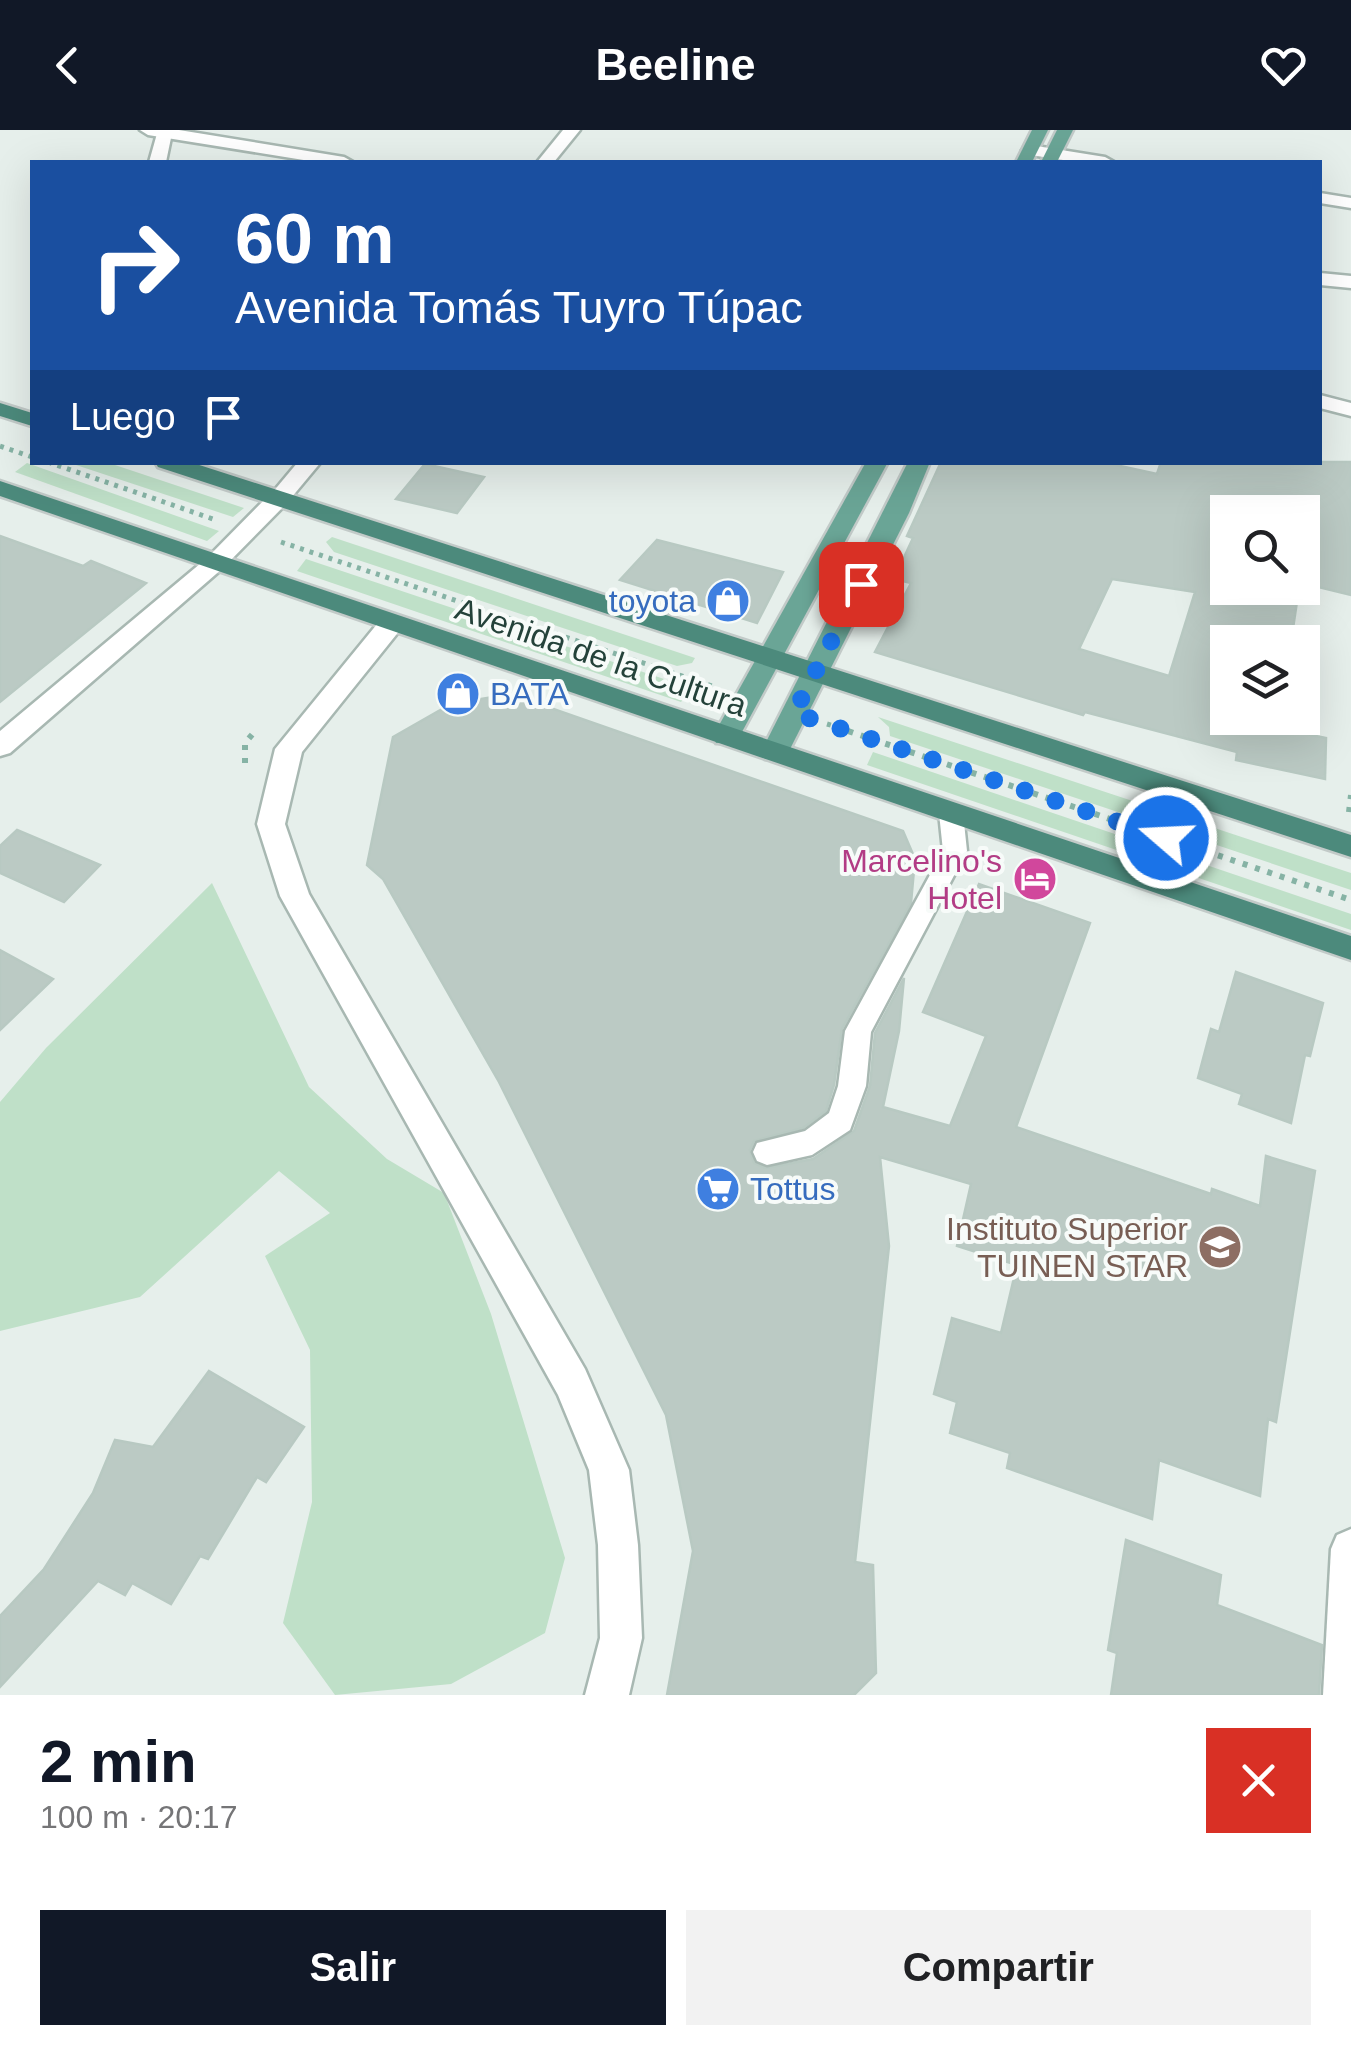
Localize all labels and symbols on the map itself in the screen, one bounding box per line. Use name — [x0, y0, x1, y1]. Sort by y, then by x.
pin — [819, 542, 904, 627]
shop icon: toyota — [705, 578, 751, 624]
place label: toyota — [609, 583, 696, 619]
street label: Avenida de la Cultura — [451, 590, 751, 724]
shop icon: BATA — [435, 671, 481, 717]
place label: BATA — [490, 676, 569, 712]
position arrow — [1114, 786, 1218, 890]
place label: Marcelino's Hotel — [841, 843, 1002, 916]
hotel icon: Marcelino's Hotel — [1012, 856, 1058, 902]
supermarket icon: Tottus — [695, 1166, 741, 1212]
place label: Tottus — [750, 1171, 835, 1207]
place label: Instituto Superior TUINEN STAR — [946, 1211, 1188, 1284]
school or university icon: Instituto Superior TUINEN STAR — [1197, 1224, 1243, 1270]

